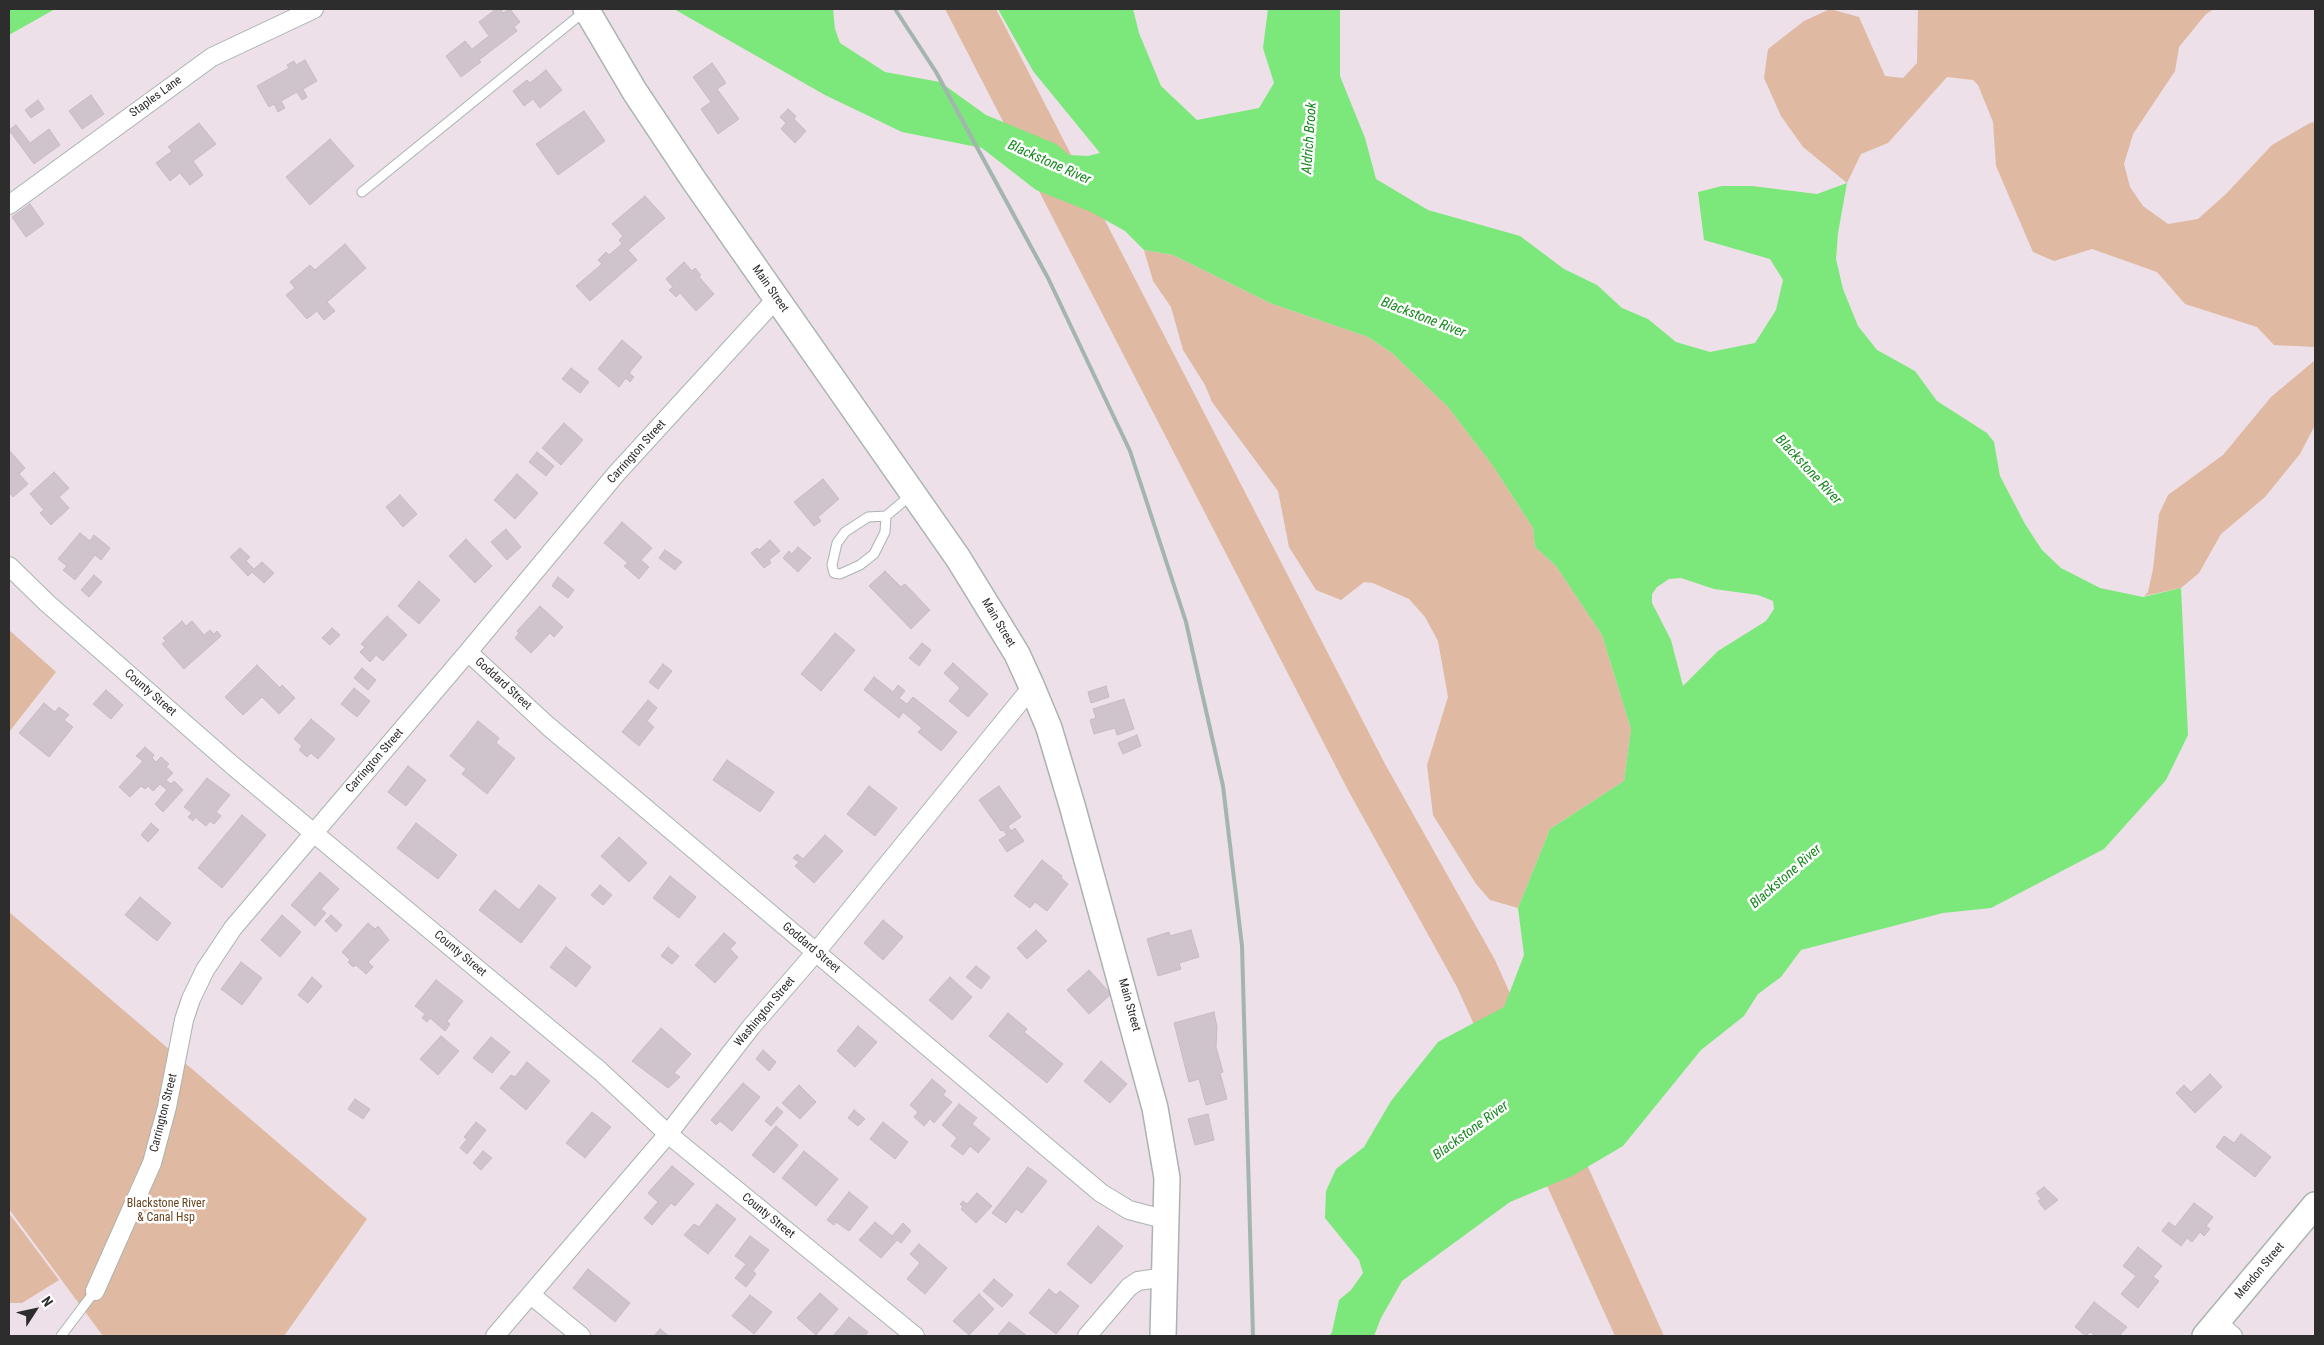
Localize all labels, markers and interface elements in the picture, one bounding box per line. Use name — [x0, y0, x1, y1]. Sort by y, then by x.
street label: Staples Lane — [127, 73, 185, 121]
water label: Aldrich Brook — [1299, 101, 1321, 175]
water label: Blackstone River — [1005, 137, 1093, 189]
street label: Main Street — [749, 263, 791, 315]
water label: Blackstone River — [1378, 294, 1468, 342]
street label: Carrington Street — [605, 417, 669, 487]
water label: Blackstone River — [1772, 432, 1844, 508]
street label: Main Street — [978, 596, 1018, 650]
street label: Goddard Street — [472, 655, 534, 713]
street label: County Street — [121, 667, 179, 719]
street label: Carrington Street — [343, 726, 407, 796]
water label: Blackstone River — [1747, 841, 1825, 913]
street label: Goddard Street — [779, 920, 843, 976]
street label: County Street — [431, 928, 489, 980]
street label: Washington Street — [732, 974, 798, 1050]
street label: Main Street — [1115, 977, 1143, 1033]
street label: Carrington Street — [147, 1072, 181, 1154]
water label: Blackstone River — [1430, 1098, 1512, 1164]
street label: County Street — [739, 1190, 797, 1242]
park label: Blackstone River & Canal Hsp — [127, 1197, 205, 1225]
street label: Mendon Street — [2232, 1240, 2288, 1302]
north arrow — [10, 1285, 60, 1335]
text: N — [38, 1293, 56, 1309]

